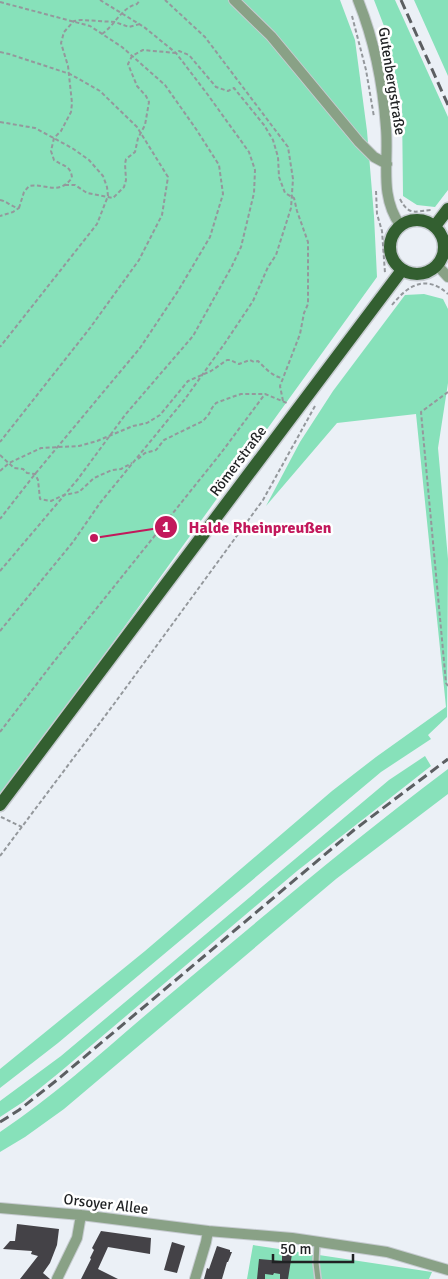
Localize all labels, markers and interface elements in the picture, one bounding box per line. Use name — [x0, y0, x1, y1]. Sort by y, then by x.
street label: Gutenbergstraße — [375, 26, 409, 136]
street label: Römerstraße — [206, 422, 270, 500]
callout: Halde Rheinpreußen — [154, 512, 341, 543]
text: 1 — [162, 518, 170, 536]
text: Halde Rheinpreußen — [189, 518, 332, 538]
street label: Orsoyer Allee — [63, 1190, 149, 1218]
scale bar — [273, 1232, 353, 1264]
text: 50 m — [280, 1240, 311, 1258]

